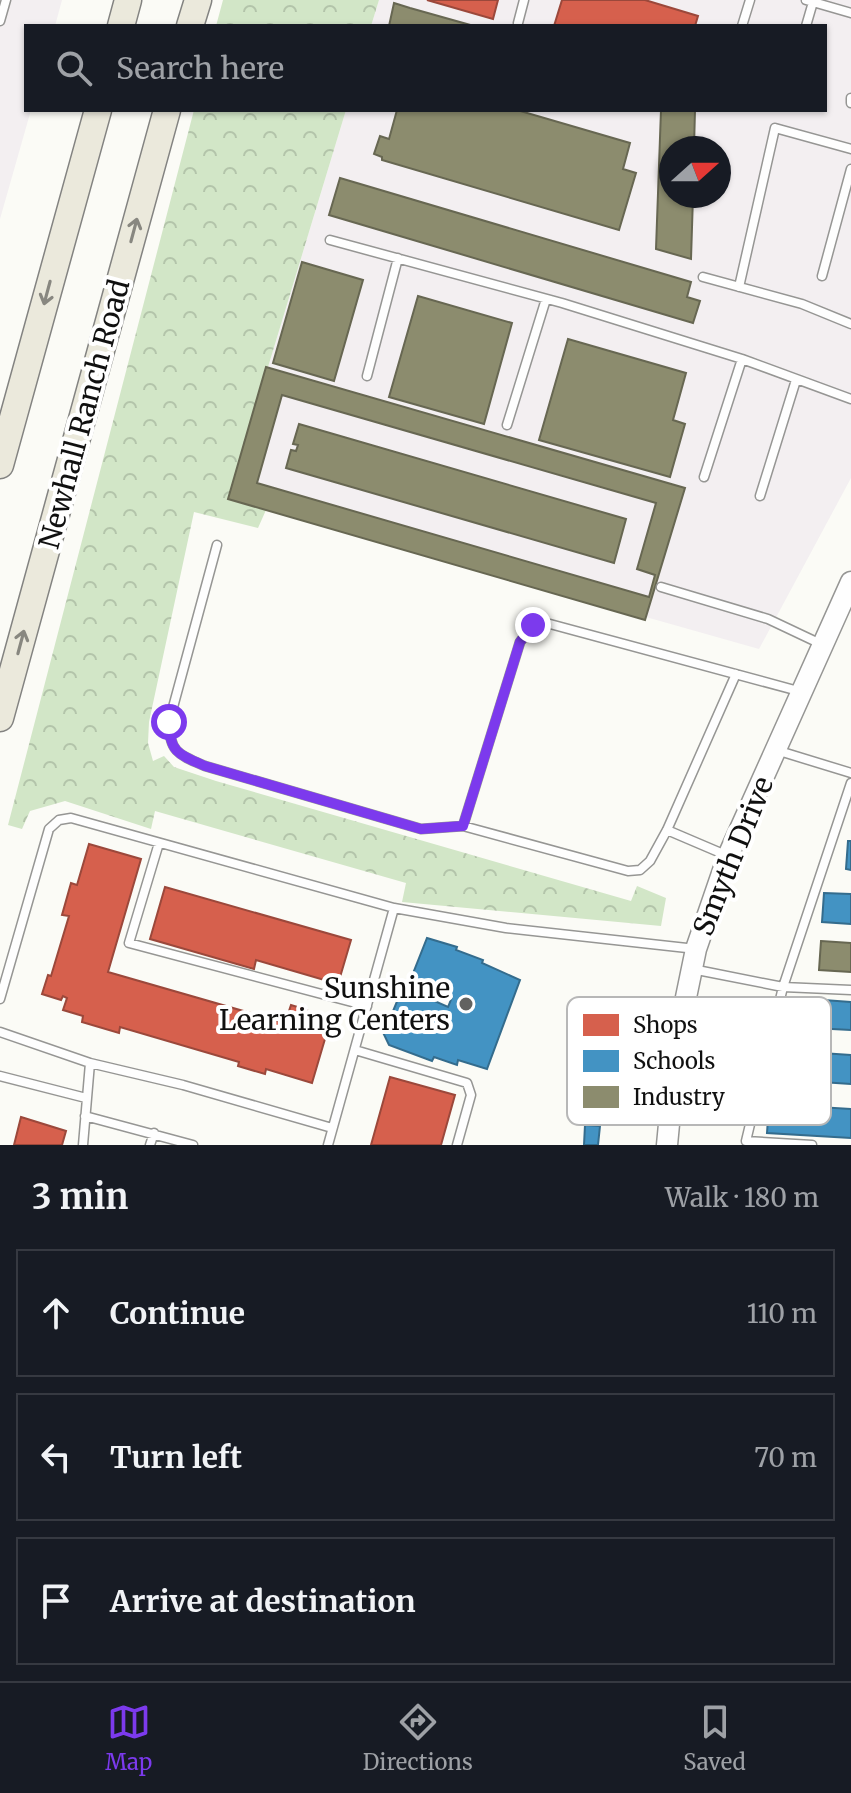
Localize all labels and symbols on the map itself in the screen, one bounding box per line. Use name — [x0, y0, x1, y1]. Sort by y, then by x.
north arrow — [659, 136, 731, 208]
one-way arrow — [128, 217, 143, 243]
street label: Newhall Ranch Road — [31, 275, 137, 553]
one-way arrow — [39, 280, 54, 306]
route end — [515, 607, 551, 643]
one-way arrow — [14, 630, 29, 656]
route start — [151, 704, 187, 740]
street label: Smyth Drive — [685, 771, 781, 941]
place label: Sunshine Learning Centers — [219, 970, 450, 1038]
marker: Sunshine Learning Centers — [457, 995, 475, 1013]
legend — [567, 997, 831, 1125]
text: Shops — [633, 1011, 698, 1039]
text: Schools — [633, 1047, 715, 1075]
text: Industry — [633, 1083, 725, 1111]

